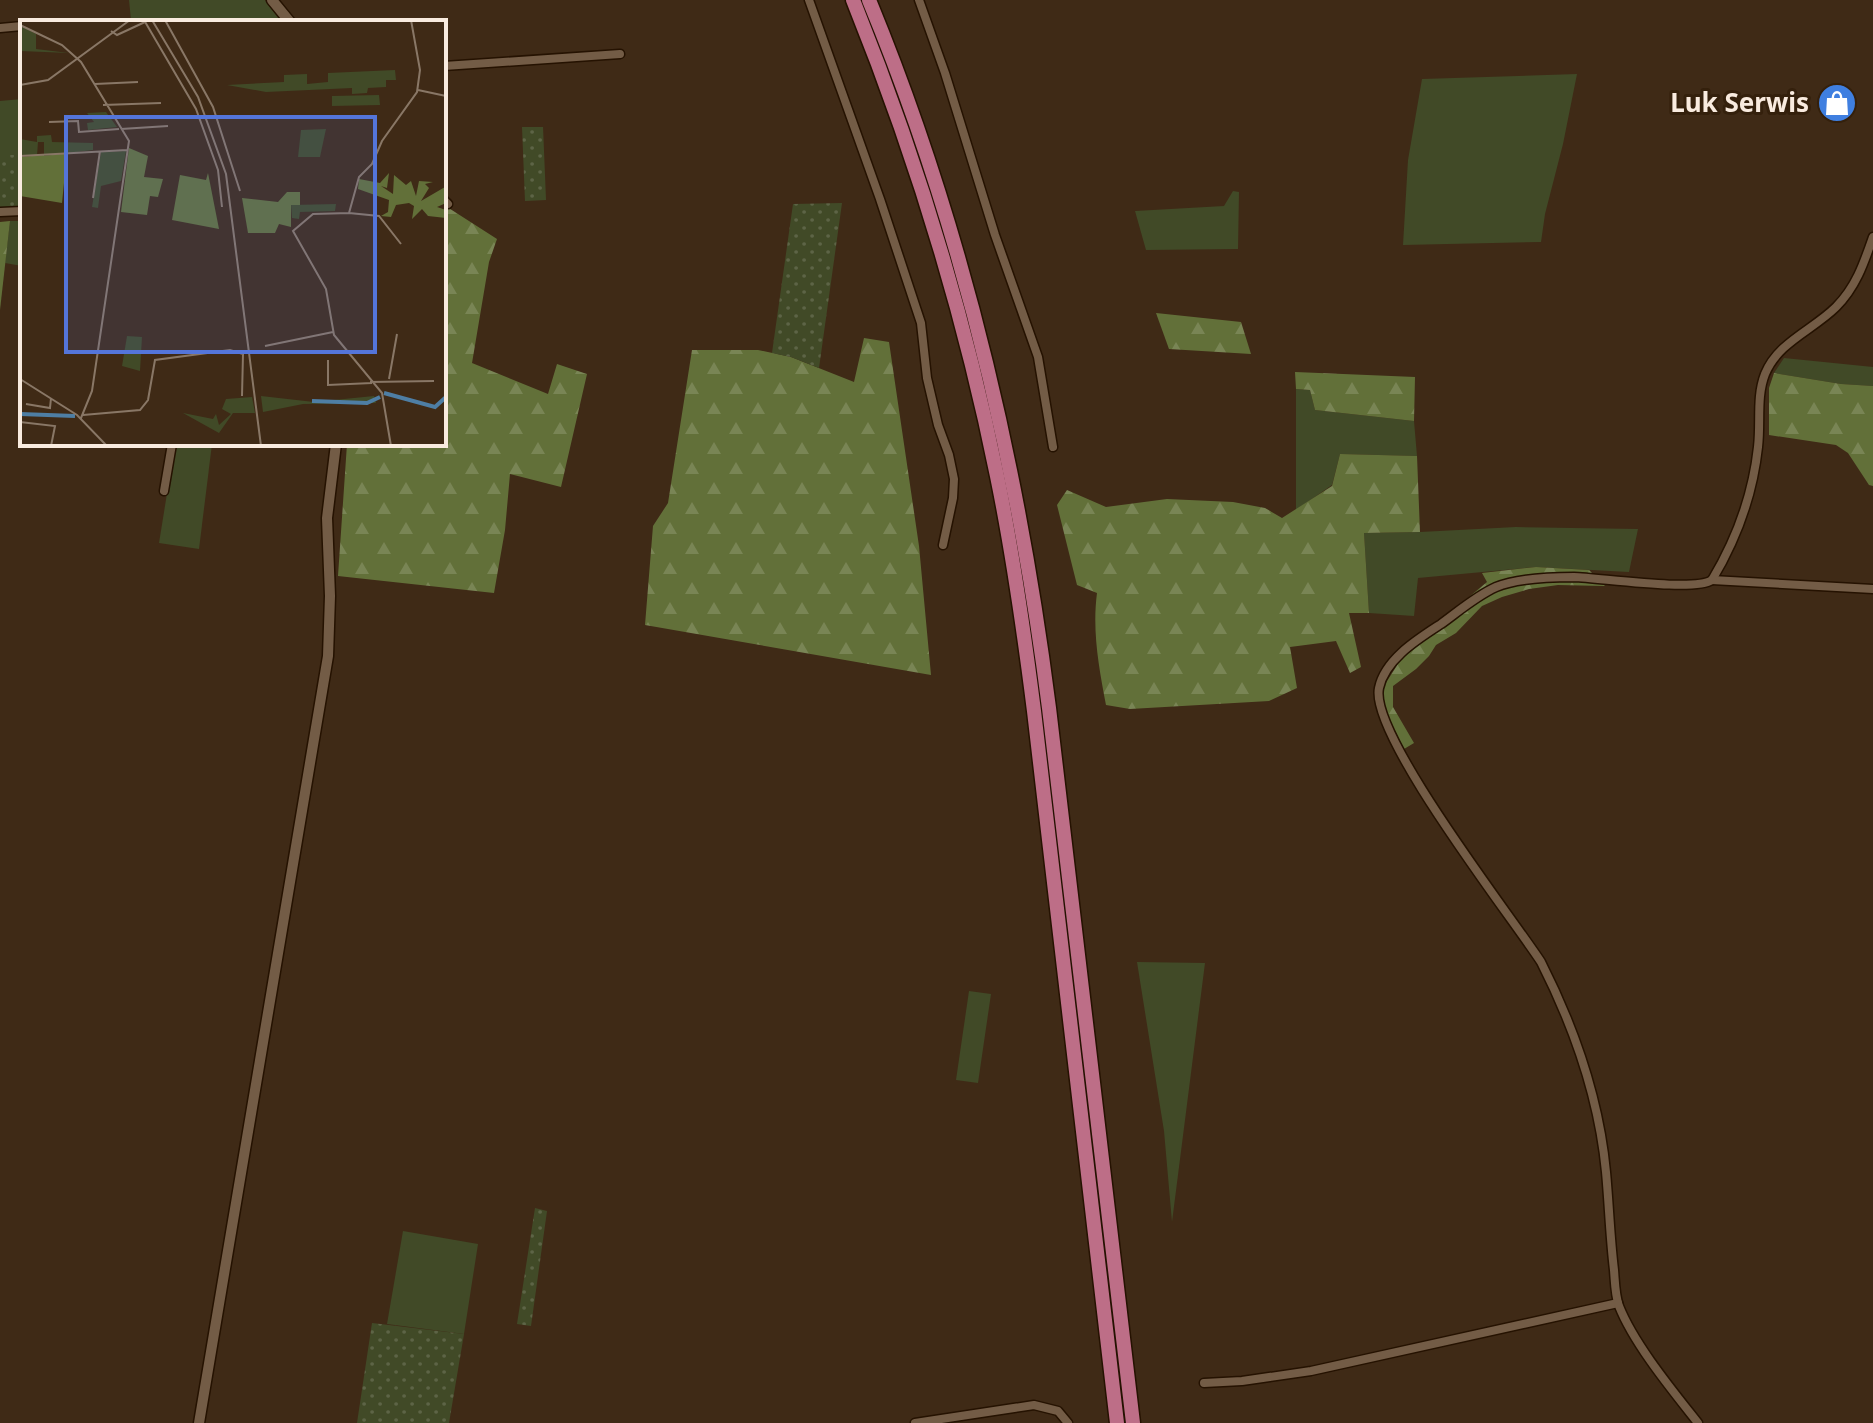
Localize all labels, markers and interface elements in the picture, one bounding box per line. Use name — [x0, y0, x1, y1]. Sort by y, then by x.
inset map — [20, 20, 446, 446]
shop icon: Luk Serwis — [1816, 82, 1858, 124]
place label: Luk Serwis — [1670, 84, 1809, 120]

